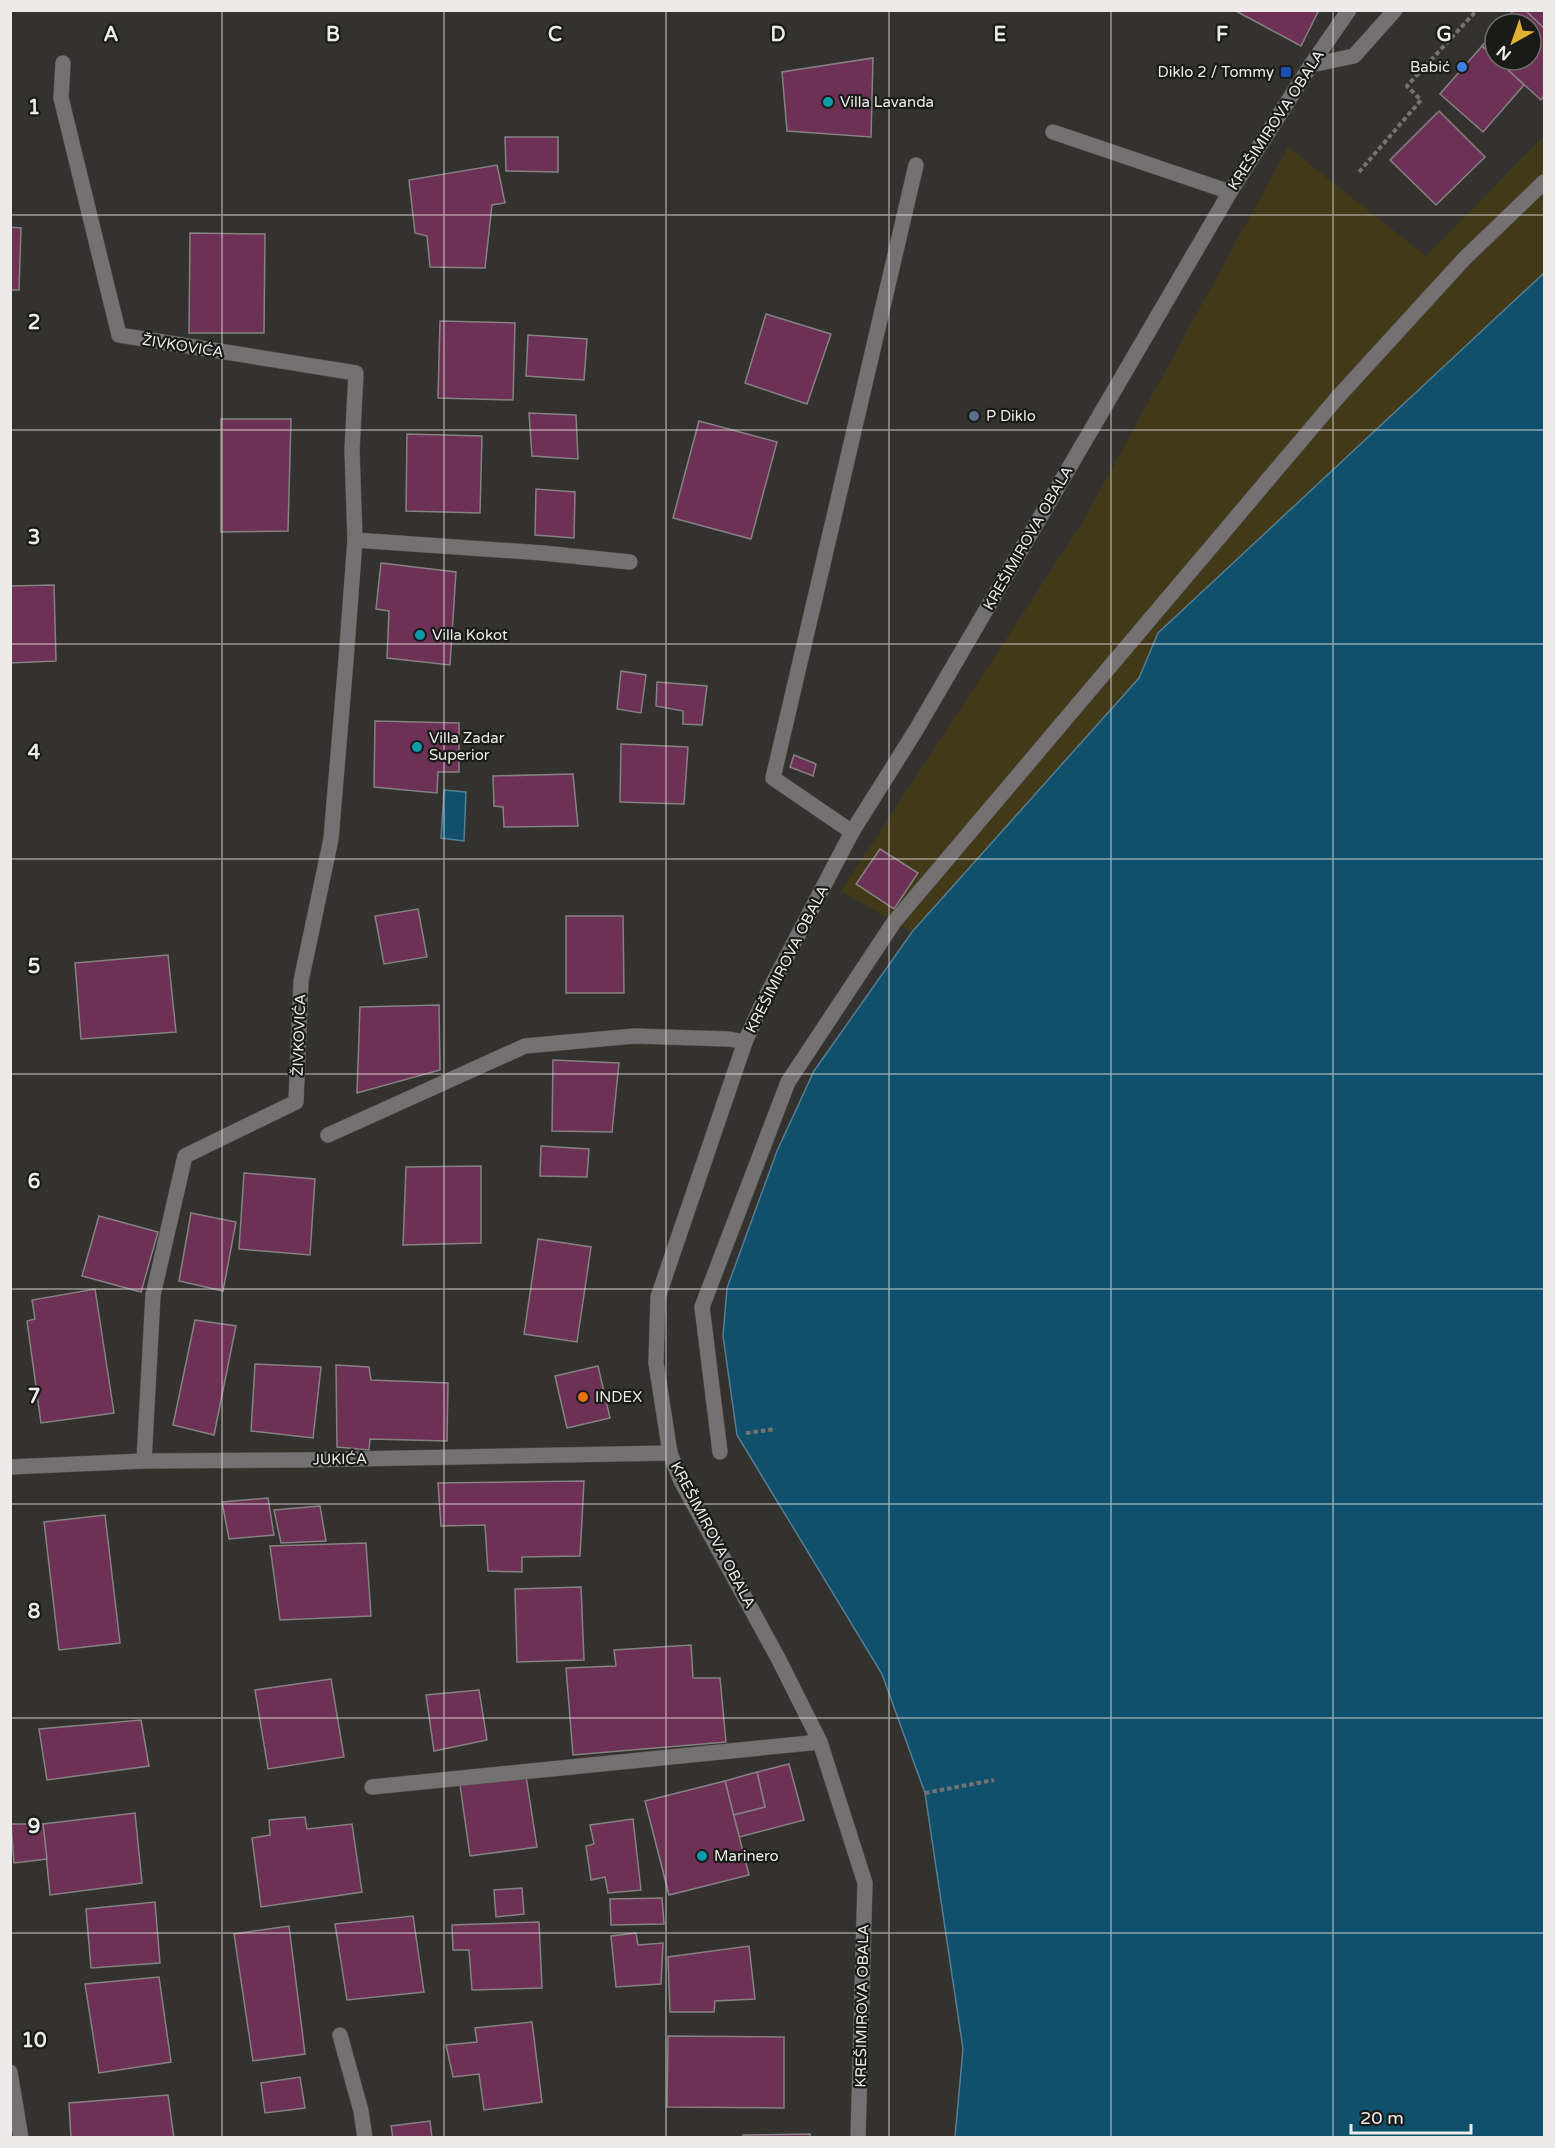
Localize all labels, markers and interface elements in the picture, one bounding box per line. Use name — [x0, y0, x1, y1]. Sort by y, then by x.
north arrow — [1483, 12, 1543, 72]
text: A — [104, 23, 119, 47]
text: B — [326, 23, 340, 47]
text: C — [548, 23, 562, 47]
text: D — [770, 23, 786, 47]
text: E — [994, 23, 1007, 47]
text: F — [1216, 23, 1228, 47]
text: G — [1436, 23, 1452, 47]
text: N — [1493, 41, 1515, 65]
street label: KREŠIMIROVA OBALA — [1224, 47, 1328, 193]
place label: Babić — [1410, 58, 1450, 76]
marker: Babić — [1455, 60, 1469, 74]
place label: Diklo 2 / Tommy — [1158, 63, 1274, 81]
marker: Diklo 2 / Tommy — [1279, 65, 1293, 79]
place label: Villa Lavanda — [840, 93, 934, 111]
marker: Villa Lavanda — [821, 95, 835, 109]
text: 1 — [28, 96, 40, 120]
text: 2 — [28, 311, 40, 335]
street label: ŽIVKOVIĆA — [141, 331, 225, 361]
place label: P Diklo — [986, 407, 1036, 425]
marker: P Diklo — [967, 409, 981, 423]
street label: KREŠIMIROVA OBALA — [979, 463, 1077, 613]
text: 3 — [28, 526, 40, 550]
place label: Villa Kokot — [432, 626, 508, 644]
marker: Villa Kokot — [413, 628, 427, 642]
place label: Villa Zadar Superior — [429, 729, 505, 764]
marker: Villa Zadar Superior — [410, 740, 424, 754]
text: 4 — [28, 741, 41, 765]
street label: KREŠIMIROVA OBALA — [742, 882, 832, 1036]
text: 5 — [28, 955, 40, 979]
street label: ŽIVKOVIĆA — [289, 994, 309, 1076]
text: 6 — [28, 1170, 40, 1194]
text: 7 — [28, 1385, 40, 1409]
place label: INDEX — [595, 1388, 642, 1406]
marker: INDEX — [576, 1390, 590, 1404]
street label: JUKIĆA — [313, 1450, 367, 1468]
street label: KREŠIMIROVA OBALA — [667, 1459, 759, 1611]
text: 8 — [28, 1600, 40, 1624]
text: 9 — [28, 1815, 40, 1839]
place label: Marinero — [714, 1847, 779, 1865]
marker: Marinero — [695, 1849, 709, 1863]
street label: KREŠIMIROVA OBALA — [852, 1924, 872, 2088]
text: 10 — [21, 2029, 47, 2053]
scale bar — [1351, 2097, 1471, 2135]
text: 20 m — [1360, 2107, 1404, 2129]

